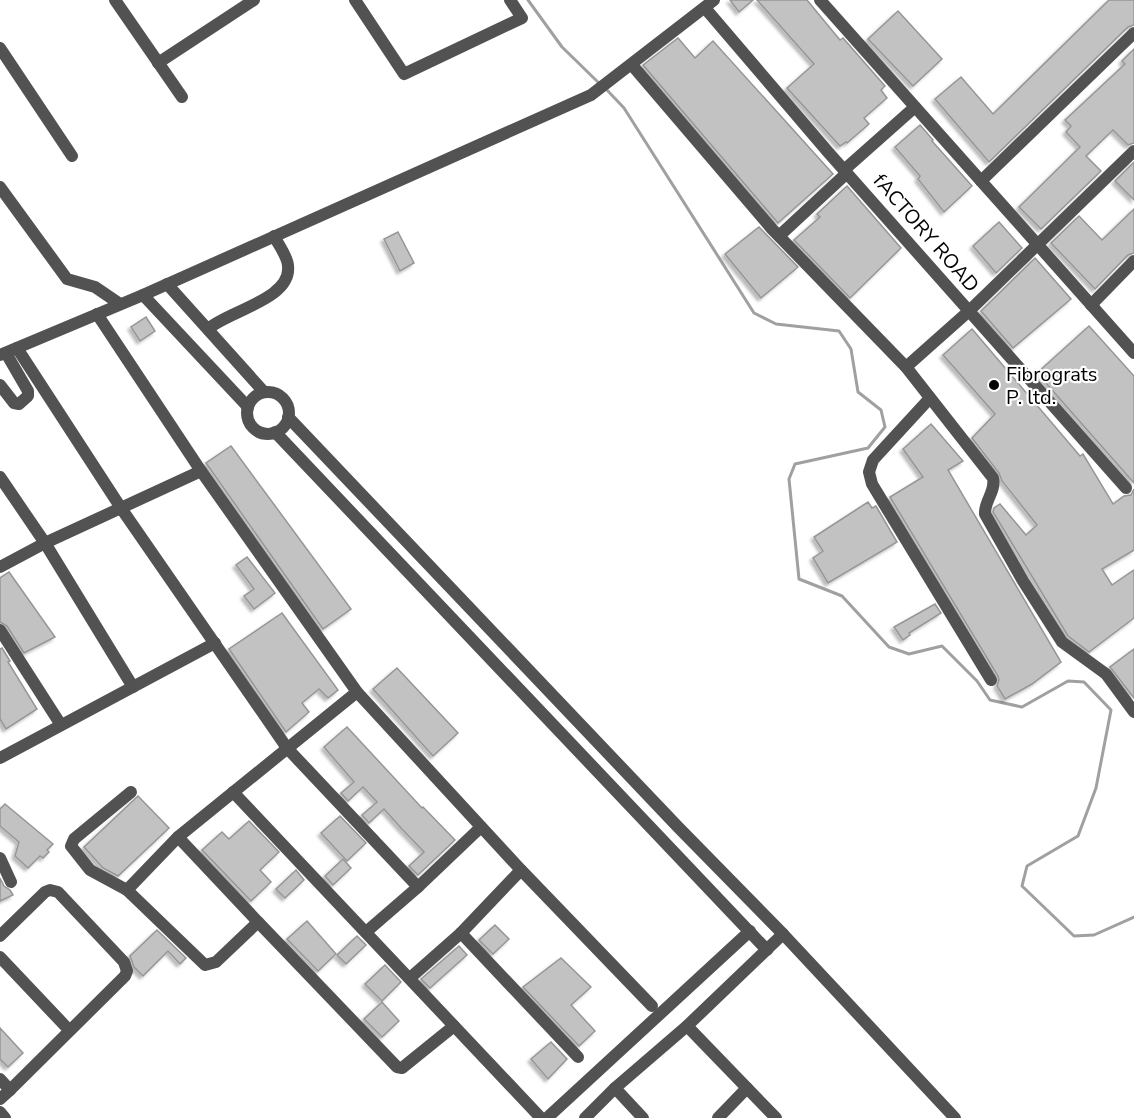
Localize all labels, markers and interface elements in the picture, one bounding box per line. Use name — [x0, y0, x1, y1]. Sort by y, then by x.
street label: fACTORY ROAD — [867, 168, 985, 298]
place label: Fibrograts P. ltd. — [1006, 361, 1097, 411]
marker: Fibrograts P. ltd. — [987, 378, 1001, 392]

